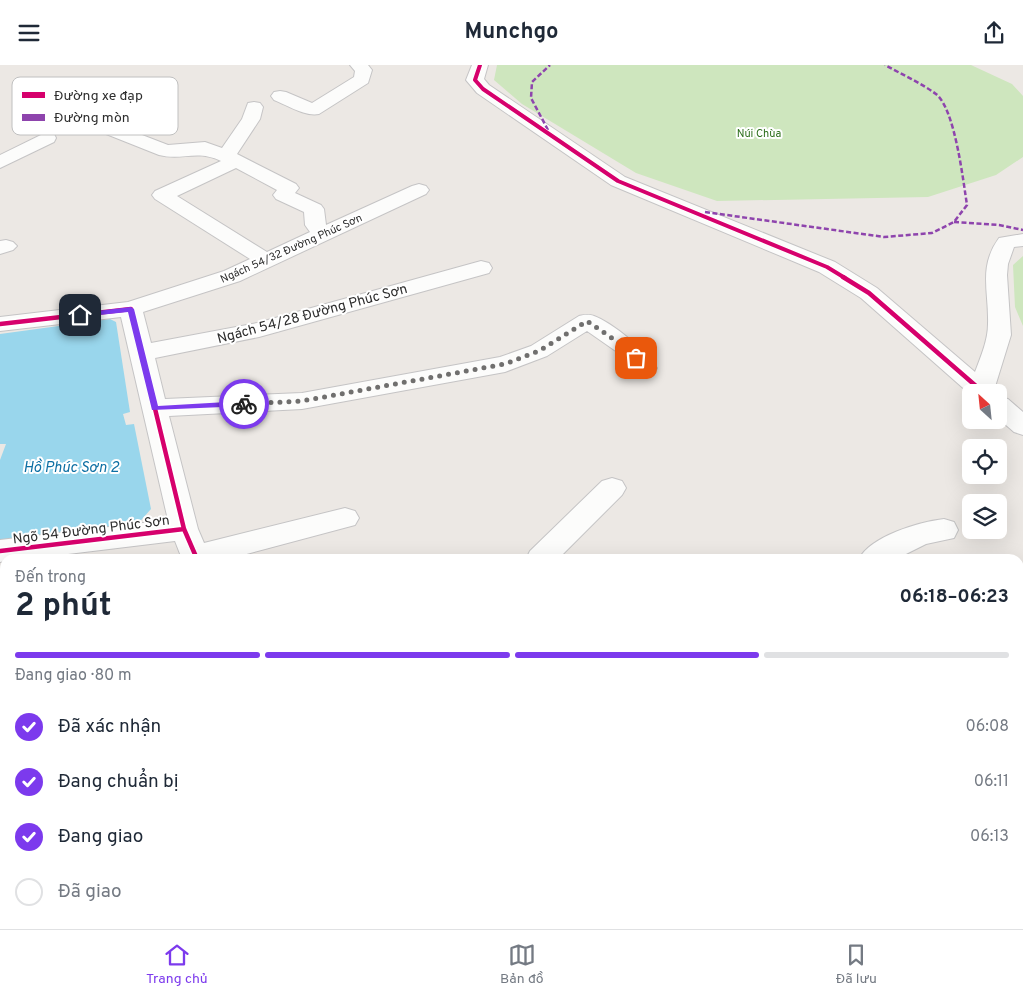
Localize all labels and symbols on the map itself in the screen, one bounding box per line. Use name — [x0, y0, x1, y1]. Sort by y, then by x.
legend — [12, 77, 178, 135]
text: Đường xe đạp — [54, 88, 143, 105]
text: Đường mòn — [54, 110, 130, 127]
park label: Núi Chùa — [737, 127, 782, 141]
street label: Ngách 54/32 Đường Phúc Sơn — [218, 211, 365, 287]
street label: Ngách 54/28 Đường Phúc Sơn — [215, 281, 409, 348]
pin — [59, 294, 101, 336]
pin — [615, 337, 657, 379]
courier — [219, 379, 269, 429]
north arrow — [962, 384, 1008, 429]
water label: Hồ Phúc Sơn 2 — [23, 458, 120, 478]
street label: Ngõ 54 Đường Phúc Sơn — [12, 512, 171, 549]

